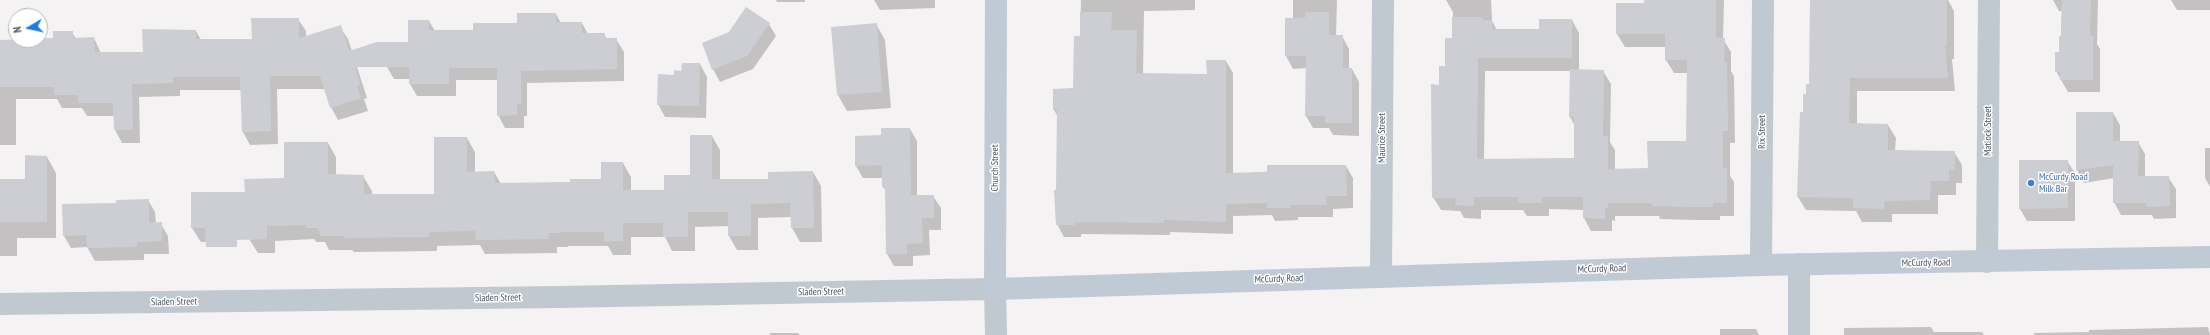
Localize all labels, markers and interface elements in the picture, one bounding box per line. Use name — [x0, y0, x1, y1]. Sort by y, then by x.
north arrow — [8, 8, 48, 48]
text: N — [10, 26, 25, 34]
street label: Matlock Street — [1982, 106, 1994, 156]
street label: Maurice Street — [1376, 113, 1388, 163]
street label: Rix Street — [1756, 115, 1768, 149]
street label: Church Street — [989, 145, 1001, 191]
place label: McCurdy Road Milk Bar — [2039, 171, 2088, 194]
marker: McCurdy Road Milk Bar — [2026, 178, 2036, 188]
street label: McCurdy Road — [1902, 257, 1950, 269]
street label: McCurdy Road — [1577, 262, 1627, 276]
street label: McCurdy Road — [1254, 272, 1304, 286]
street label: Sladen Street — [798, 286, 844, 298]
street label: Sladen Street — [475, 292, 521, 304]
street label: Sladen Street — [151, 296, 197, 308]

